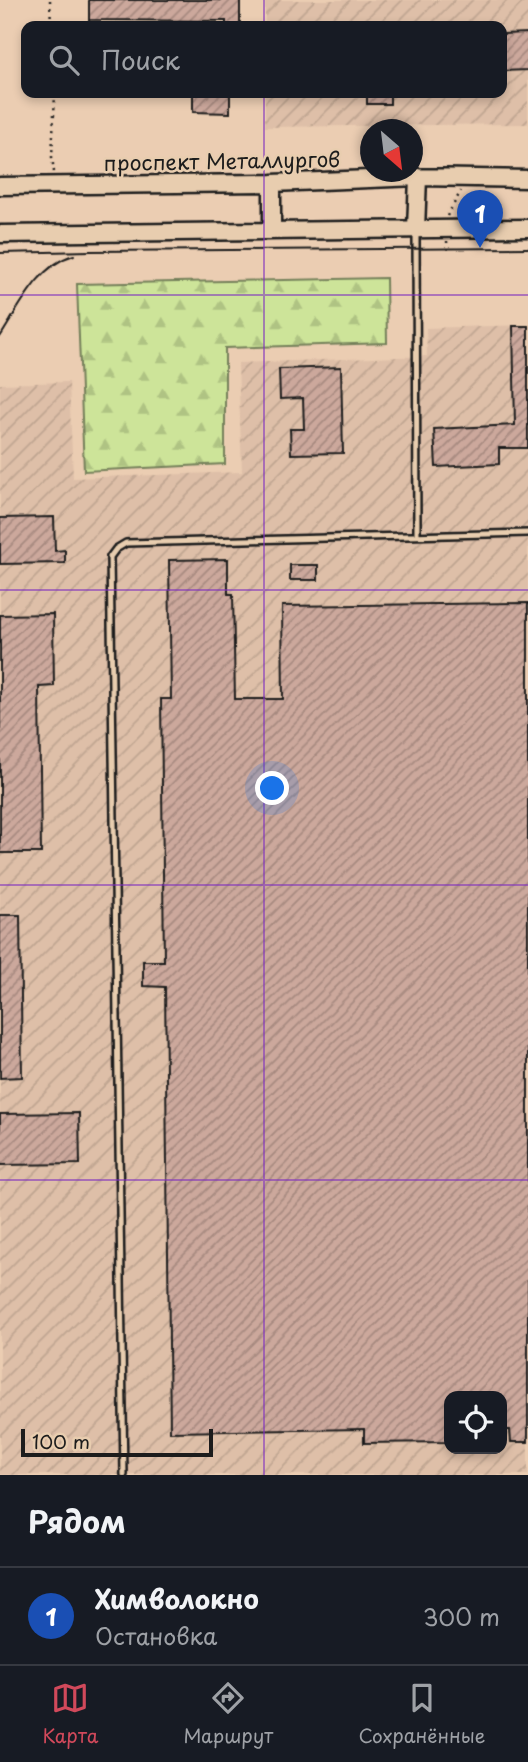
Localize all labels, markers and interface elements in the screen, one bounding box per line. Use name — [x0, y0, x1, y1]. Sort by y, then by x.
search box — [21, 21, 507, 98]
text: Поиск — [101, 40, 180, 79]
icon: search — [45, 41, 83, 79]
north arrow — [360, 119, 423, 182]
street label: проспект Металлургов — [103, 142, 341, 178]
pin: 1 — [457, 190, 503, 248]
your location — [255, 771, 289, 805]
map controls — [444, 1391, 507, 1454]
button: locate — [444, 1391, 507, 1454]
scale bar — [21, 1426, 214, 1458]
text: 100 m — [32, 1427, 90, 1455]
text: Рядом — [28, 1498, 126, 1543]
text: Химволокно — [95, 1579, 259, 1618]
text: 1 — [46, 1599, 57, 1634]
text: 300 m — [423, 1599, 500, 1634]
text: Остановка — [95, 1618, 217, 1653]
tab: Карта — [43, 1679, 98, 1749]
tab: Маршрут — [183, 1679, 273, 1749]
tab: Сохранённые — [358, 1679, 485, 1749]

